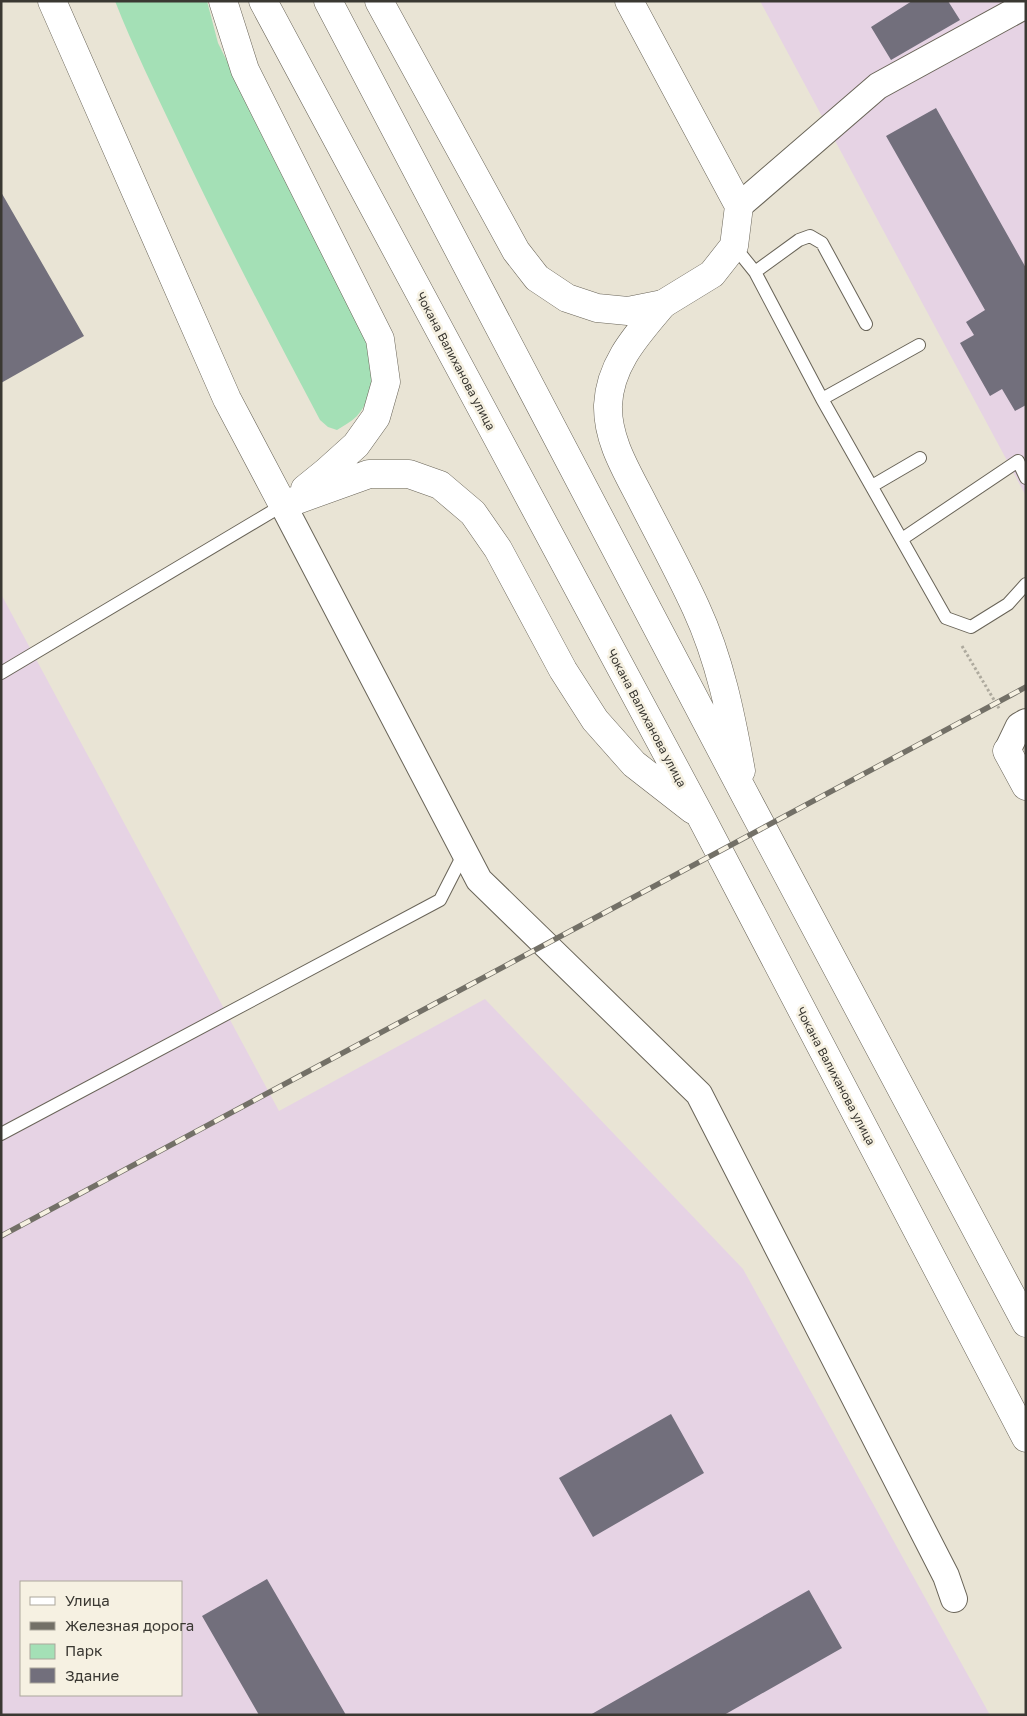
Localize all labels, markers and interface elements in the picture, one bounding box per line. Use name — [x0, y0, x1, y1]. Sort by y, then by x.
street label: Чокана Валиханова улица — [413, 289, 499, 433]
street label: Чокана Валиханова улица — [604, 646, 690, 790]
street label: Чокана Валиханова улица — [793, 1004, 879, 1148]
legend — [20, 1581, 182, 1696]
text: Улица — [65, 1591, 110, 1609]
text: Железная дорога — [65, 1616, 194, 1634]
text: Парк — [65, 1641, 103, 1659]
text: Здание — [65, 1666, 119, 1684]

